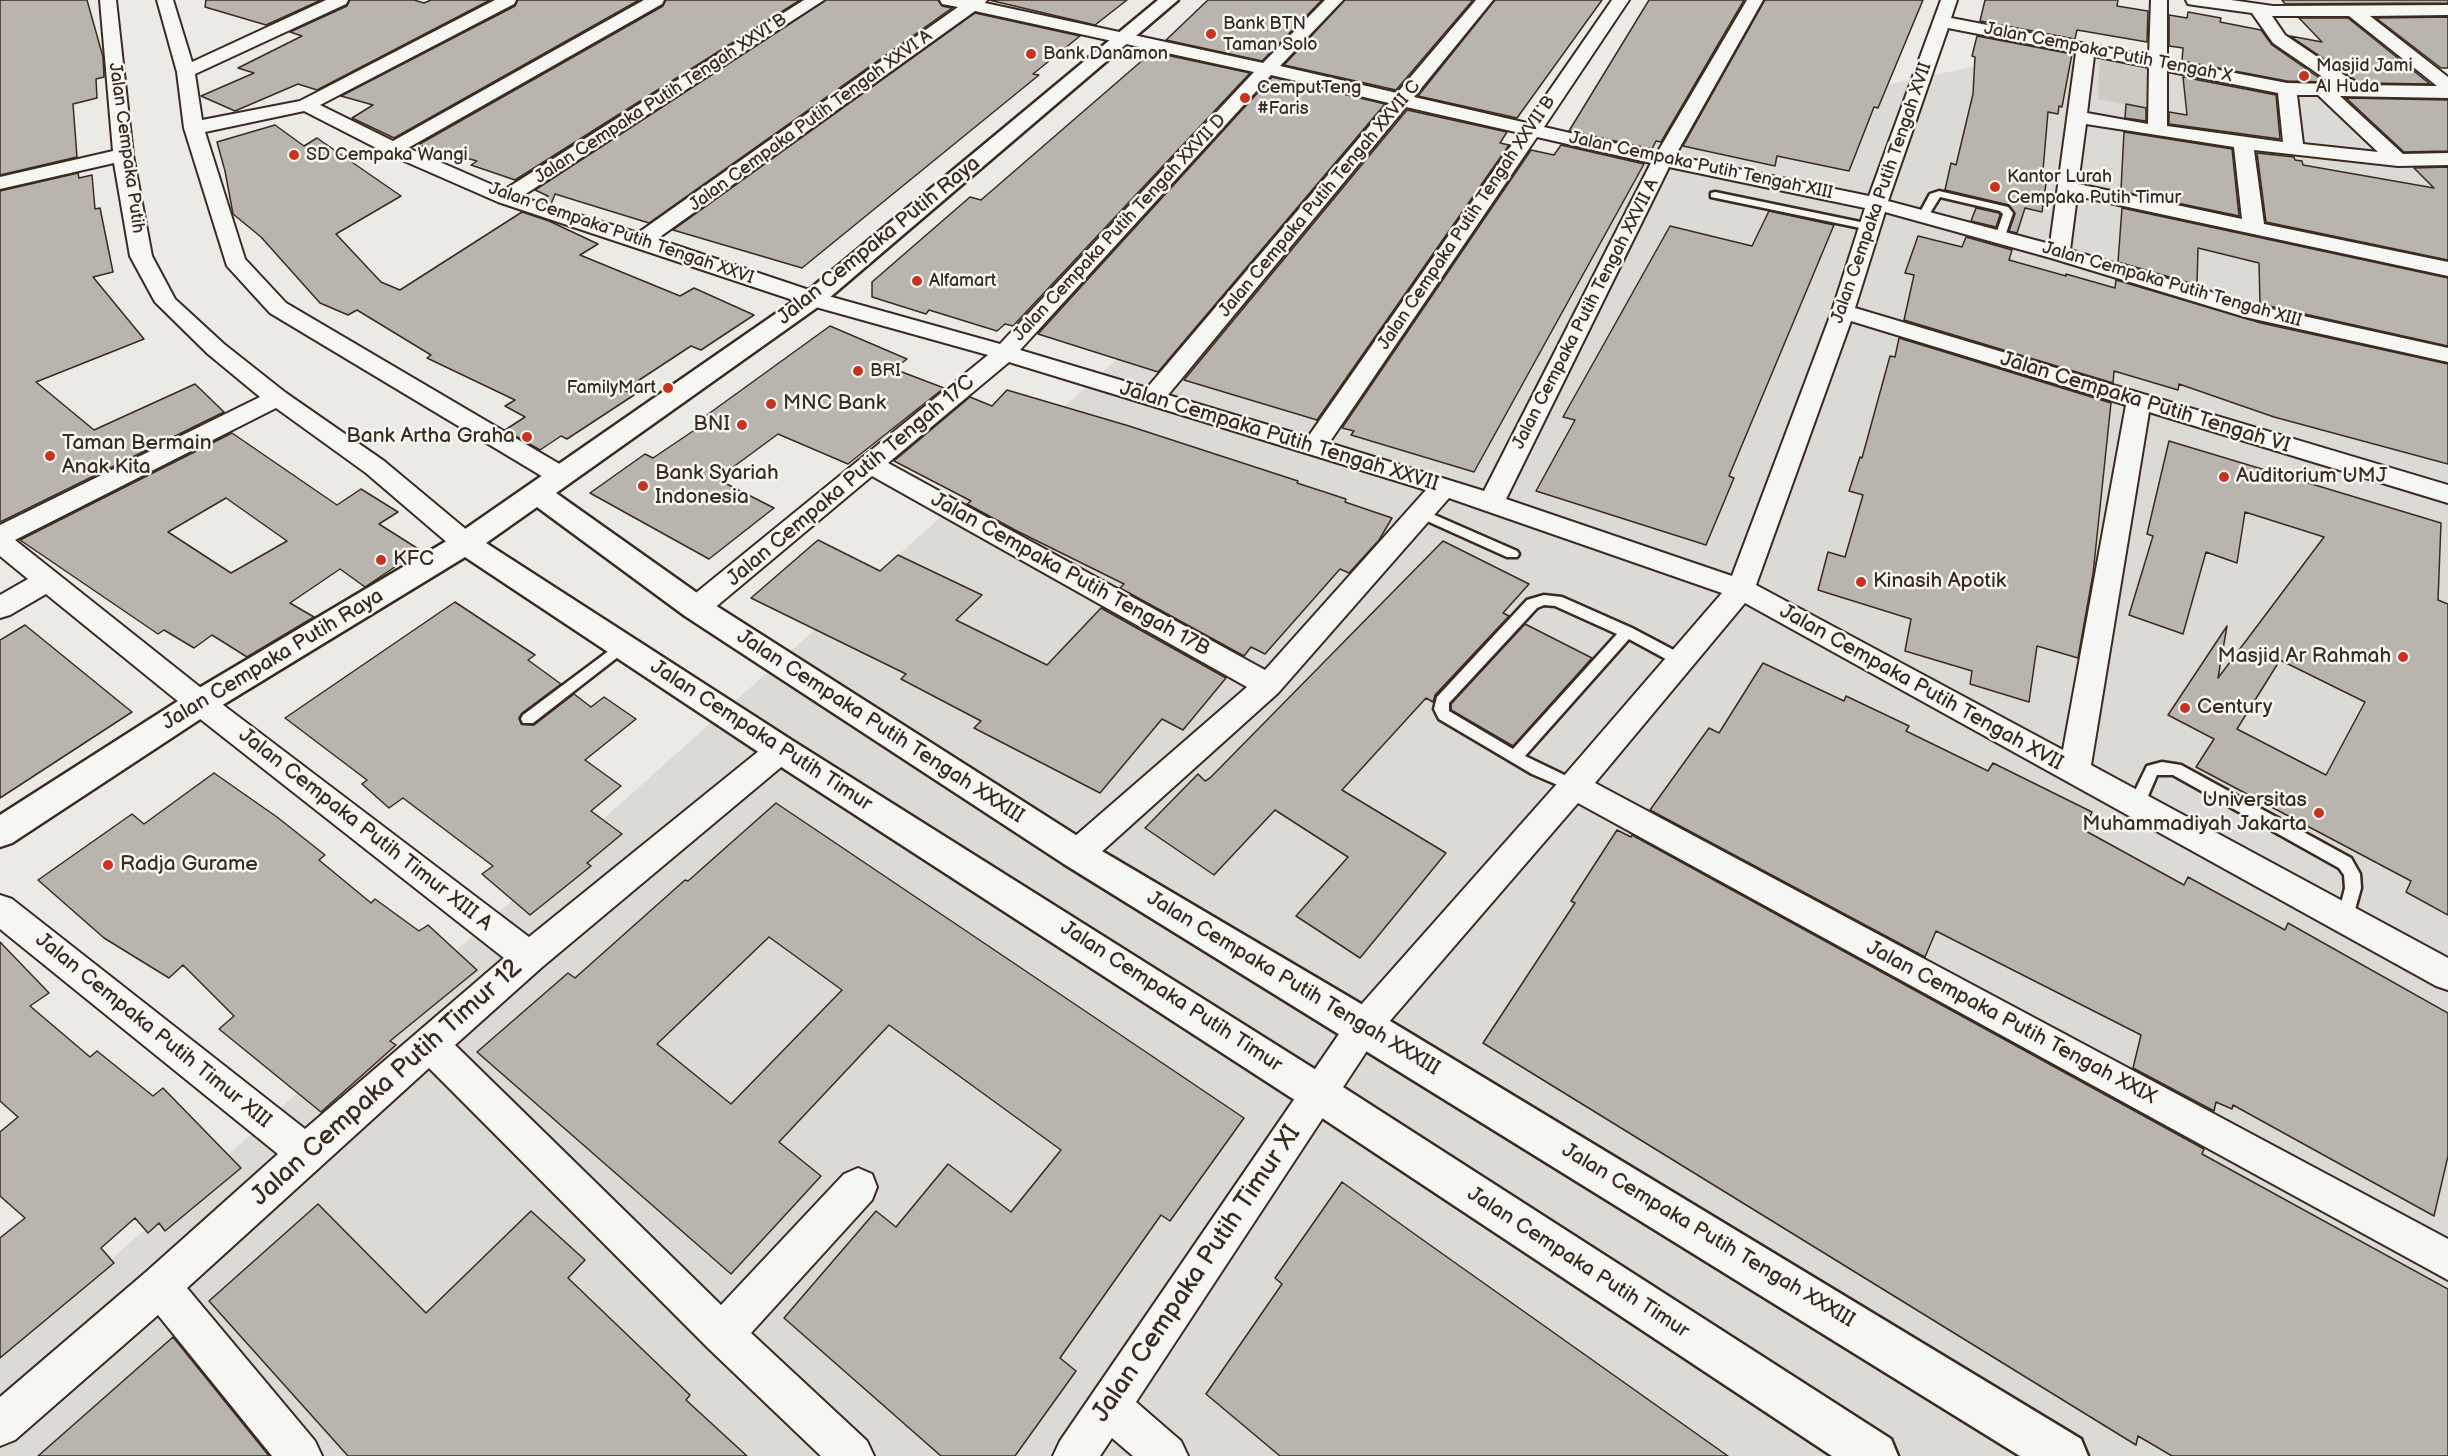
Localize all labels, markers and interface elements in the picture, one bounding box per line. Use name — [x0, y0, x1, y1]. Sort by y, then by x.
street label: Jalan Cempaka Putih Tengah XXVI B — [531, 9, 791, 189]
place label: Bank BTN Taman Solo — [1223, 13, 1317, 56]
street label: Jalan Cempaka Putih Tengah X — [1982, 18, 2234, 88]
street label: Jalan Cempaka Putih Tengah XXVI A — [685, 26, 937, 216]
marker: Bank BTN Taman Solo — [1204, 27, 1218, 41]
place label: Bank Danamon — [1043, 43, 1168, 65]
marker: Bank Danamon — [1024, 47, 1038, 61]
place label: Masjid Jami Al Huda — [2316, 55, 2413, 98]
street label: Jalan Cempaka Putih Tengah XVII — [1827, 60, 1937, 326]
street label: Jalan Cempaka Putih — [103, 61, 149, 235]
marker: Masjid Jami Al Huda — [2297, 69, 2311, 83]
street label: Jalan Cempaka Putih Tengah XXVII C — [1215, 76, 1425, 322]
place label: CemputTeng #Faris — [1257, 77, 1361, 119]
marker: CemputTeng #Faris — [1238, 91, 1252, 105]
street label: Jalan Cempaka Putih Tengah XXVII B — [1374, 92, 1560, 354]
street label: Jalan Cempaka Putih Tengah XXVII D — [1009, 110, 1231, 346]
street label: Jalan Cempaka Putih Tengah XIII — [1567, 127, 1835, 205]
place label: SD Cempaka Wangi — [306, 144, 468, 166]
marker: SD Cempaka Wangi — [287, 148, 301, 162]
street label: Jalan Cempaka Putih Raya — [772, 151, 986, 331]
place label: Kantor Lurah Cempaka Putih Timur — [2007, 166, 2181, 208]
street label: Jalan Cempaka Putih Tengah XXVII A — [1508, 175, 1664, 453]
street label: Jalan Cempaka Putih Tengah XXVI — [486, 178, 756, 290]
marker: Kantor Lurah Cempaka Putih Timur — [1988, 180, 2002, 194]
street label: Jalan Cempaka Putih Tengah XIII — [2040, 238, 2304, 332]
place label: Alfamart — [929, 270, 996, 292]
marker: Alfamart — [910, 274, 924, 288]
street label: Jalan Cempaka Putih Tengah VI — [1997, 347, 2293, 459]
place label: BRI — [870, 360, 901, 382]
marker: BRI — [851, 364, 865, 378]
street label: Jalan Cempaka Putih Tengah 17C — [722, 370, 980, 592]
street label: Jalan Cempaka Putih Tengah XXVII — [1117, 376, 1441, 498]
place label: FamilyMart — [566, 377, 656, 399]
marker: FamilyMart — [661, 381, 675, 395]
place label: MNC Bank — [783, 391, 886, 417]
marker: MNC Bank — [764, 397, 778, 411]
place label: BNI — [693, 412, 730, 438]
marker: BNI — [735, 418, 749, 432]
place label: Bank Artha Graha — [346, 424, 515, 450]
marker: Bank Artha Graha — [520, 430, 534, 444]
place label: Taman Bermain Anak Kita — [62, 431, 211, 481]
marker: Taman Bermain Anak Kita — [43, 449, 57, 463]
place label: Bank Syariah Indonesia — [655, 461, 779, 511]
place label: Auditorium UMJ — [2236, 464, 2387, 490]
marker: Auditorium UMJ — [2217, 470, 2231, 484]
marker: Bank Syariah Indonesia — [636, 479, 650, 493]
street label: Jalan Cempaka Putih Tengah 17B — [926, 488, 1214, 662]
place label: KFC — [393, 547, 434, 573]
marker: KFC — [374, 553, 388, 567]
place label: Kinasih Apotik — [1873, 569, 2006, 595]
marker: Kinasih Apotik — [1854, 575, 1868, 589]
street label: Jalan Cempaka Putih Raya — [158, 584, 388, 736]
street label: Jalan Cempaka Putih Tengah XVII — [1775, 599, 2067, 777]
street label: Jalan Cempaka Putih Tengah XXXIII — [732, 625, 1028, 829]
place label: Masjid Ar Rahmah — [2218, 644, 2391, 670]
marker: Masjid Ar Rahmah — [2396, 650, 2410, 664]
street label: Jalan Cempaka Putih Timur — [645, 655, 877, 817]
place label: Century — [2197, 695, 2272, 721]
marker: Century — [2178, 701, 2192, 715]
street label: Jalan Cempaka Putih Timur XIII A — [233, 723, 497, 937]
place label: Universitas Muhammadiyah Jakarta — [2082, 788, 2307, 838]
marker: Universitas Muhammadiyah Jakarta — [2312, 806, 2326, 820]
place label: Radja Gurame — [120, 852, 258, 878]
marker: Radja Gurame — [101, 858, 115, 872]
street label: Jalan Cempaka Putih Tengah XXXIII — [1142, 886, 1444, 1082]
street label: Jalan Cempaka Putih Timur — [1055, 916, 1287, 1078]
street label: Jalan Cempaka Putih Timur XIII — [30, 928, 276, 1134]
street label: Jalan Cempaka Putih Tengah XXIX — [1862, 936, 2160, 1110]
street label: Jalan Cempaka Putih Timur 12 — [245, 953, 529, 1213]
street label: Jalan Cempaka Putih Timur XI — [1086, 1120, 1308, 1428]
street label: Jalan Cempaka Putih Tengah XXXIII — [1557, 1138, 1859, 1334]
street label: Jalan Cempaka Putih Timur — [1462, 1182, 1694, 1344]

